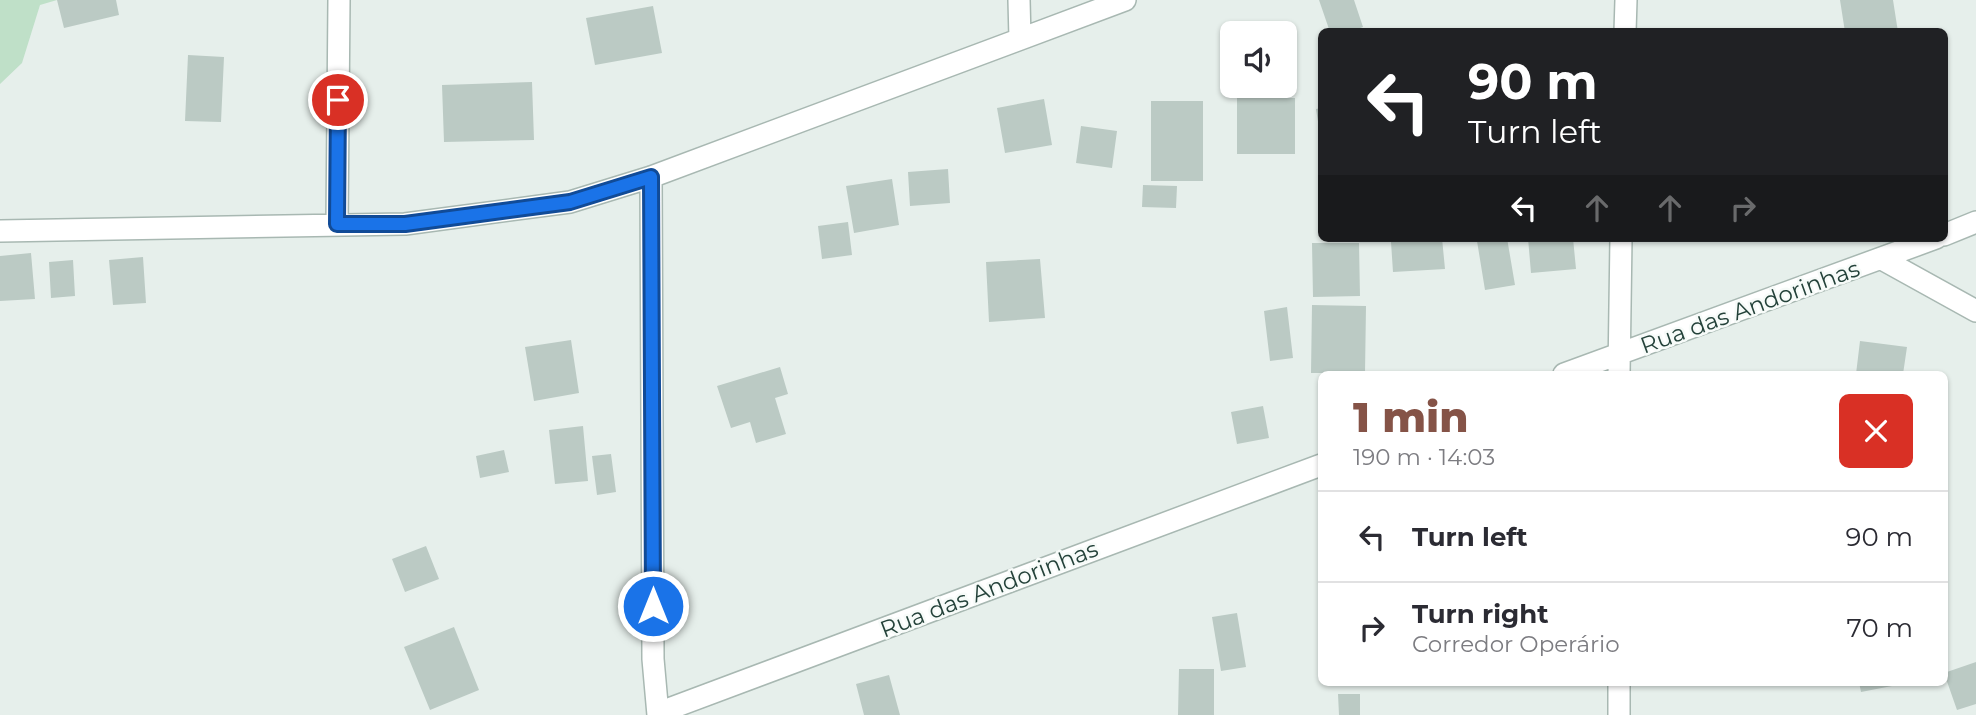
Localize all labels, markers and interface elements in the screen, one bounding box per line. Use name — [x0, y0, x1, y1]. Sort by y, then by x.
map controls — [1220, 21, 1297, 98]
button: sound — [1220, 21, 1297, 98]
text: 90 m — [1468, 52, 1598, 111]
icon: left — [1353, 56, 1444, 147]
pin — [308, 70, 368, 130]
icon: arrive — [319, 81, 357, 119]
text: Turn left — [1468, 112, 1602, 151]
icon: left — [1505, 189, 1543, 227]
icon: ahead — [1578, 189, 1616, 227]
icon: ahead — [1651, 189, 1689, 227]
icon: right — [1724, 189, 1762, 227]
street label: Rua das Andorinhas — [1637, 254, 1863, 360]
text: 1 min — [1353, 391, 1469, 443]
button: close — [1839, 394, 1913, 468]
text: 190 m · 14:03 — [1353, 443, 1495, 471]
icon: left — [1353, 518, 1391, 556]
text: Turn left — [1412, 521, 1528, 553]
text: 90 m — [1846, 521, 1913, 553]
street label: Rua das Andorinhas — [876, 534, 1102, 644]
position arrow — [616, 569, 690, 643]
text: Turn right — [1412, 598, 1548, 630]
icon: right — [1353, 609, 1391, 647]
text: 70 m — [1847, 612, 1913, 644]
text: Corredor Operário — [1412, 630, 1620, 658]

